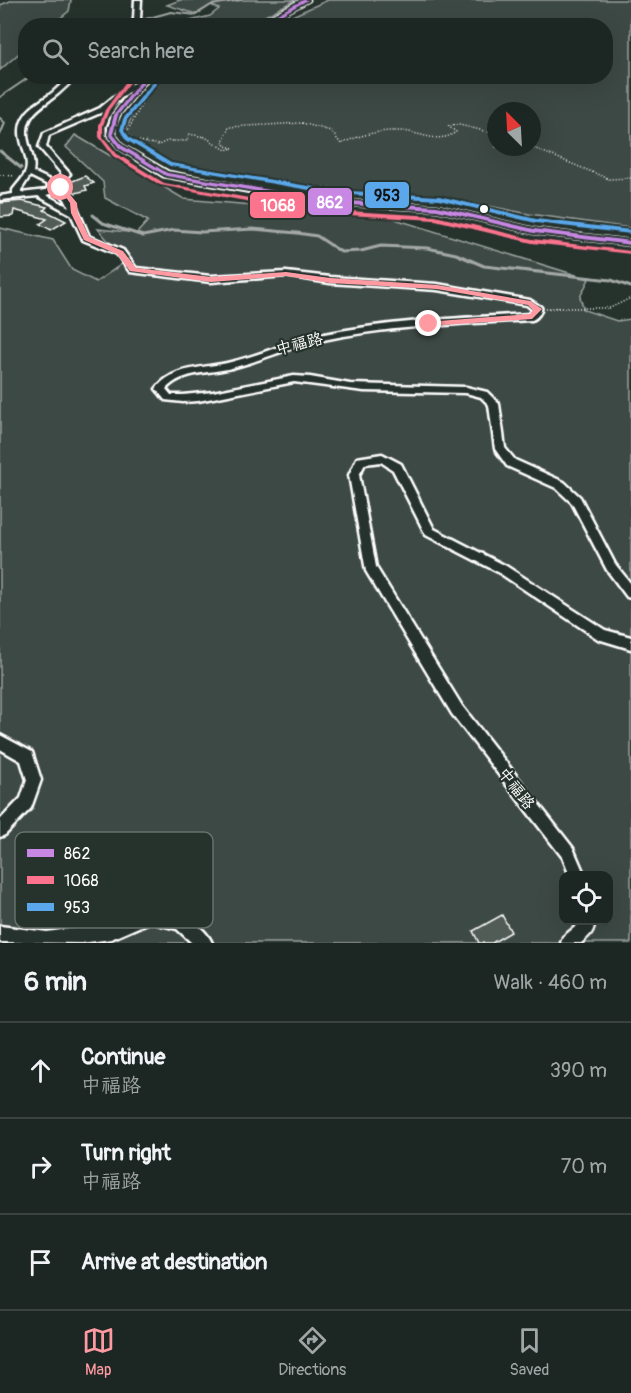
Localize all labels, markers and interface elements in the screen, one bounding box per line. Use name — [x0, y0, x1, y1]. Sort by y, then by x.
search box — [18, 18, 613, 84]
icon: search — [39, 35, 72, 68]
text: Search here — [87, 37, 194, 65]
north arrow — [487, 102, 541, 156]
route start — [47, 174, 73, 200]
line badge: 953 — [364, 181, 410, 209]
text: 953 — [374, 186, 400, 206]
line badge: 862 — [307, 187, 353, 216]
line badge: 1068 — [249, 191, 306, 219]
text: 862 — [317, 193, 343, 213]
text: 1068 — [261, 196, 295, 216]
unlabelled marker — [478, 203, 490, 215]
route end — [415, 310, 441, 336]
street label: 中福路 — [274, 328, 325, 359]
street label: 中福路 — [494, 764, 539, 814]
legend — [15, 832, 213, 928]
text: 862 — [64, 844, 90, 864]
text: 1068 — [64, 871, 99, 891]
map controls — [559, 871, 613, 925]
button: locate — [559, 871, 613, 925]
text: 953 — [64, 898, 90, 918]
text: 6 min — [24, 966, 87, 998]
text: Walk · 460 m — [493, 970, 607, 995]
text: Continue — [81, 1043, 165, 1071]
icon: ahead — [24, 1054, 57, 1087]
text: 390 m — [550, 1058, 607, 1083]
text: 中福路 — [81, 1073, 141, 1098]
text: Turn right — [81, 1139, 171, 1167]
icon: right — [24, 1150, 57, 1183]
text: 70 m — [561, 1154, 607, 1179]
text: 中福路 — [81, 1169, 141, 1194]
icon: arrive — [24, 1246, 57, 1279]
text: Arrive at destination — [81, 1248, 267, 1276]
tab: Map — [82, 1324, 115, 1380]
tab: Directions — [278, 1324, 346, 1380]
tab: Saved — [510, 1324, 549, 1380]

